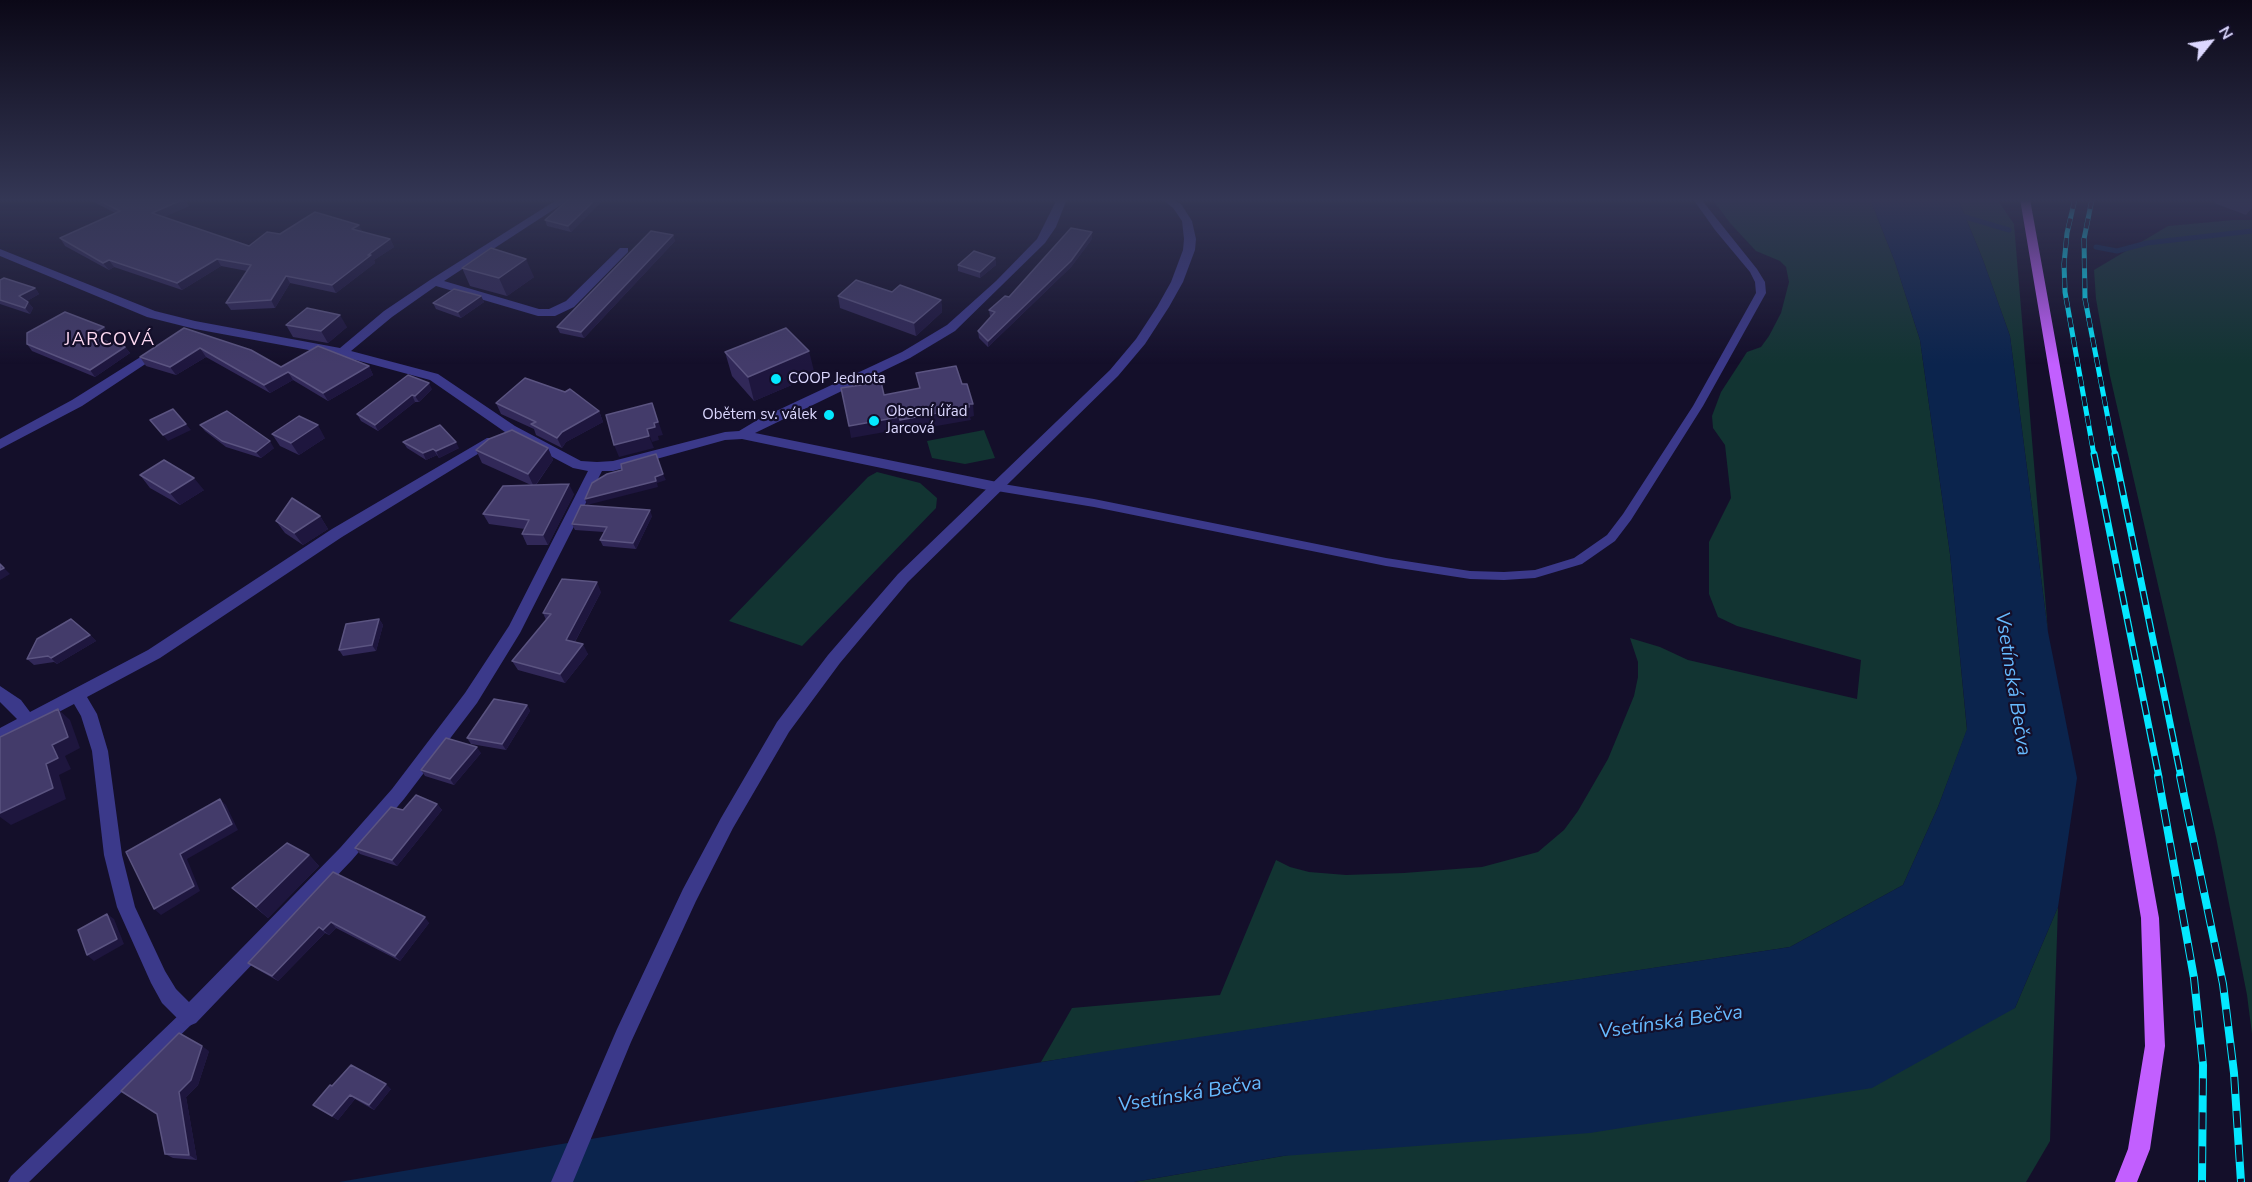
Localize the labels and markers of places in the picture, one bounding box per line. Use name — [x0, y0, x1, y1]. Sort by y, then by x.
place label: COOP Jednota — [788, 370, 886, 388]
marker: COOP Jednota — [769, 372, 783, 386]
place label: Obecní úřad Jarcová — [886, 403, 967, 438]
place label: Obětem sv. válek — [702, 406, 817, 424]
marker: Obětem sv. válek — [822, 408, 836, 422]
marker: Obecní úřad Jarcová — [867, 414, 881, 428]

